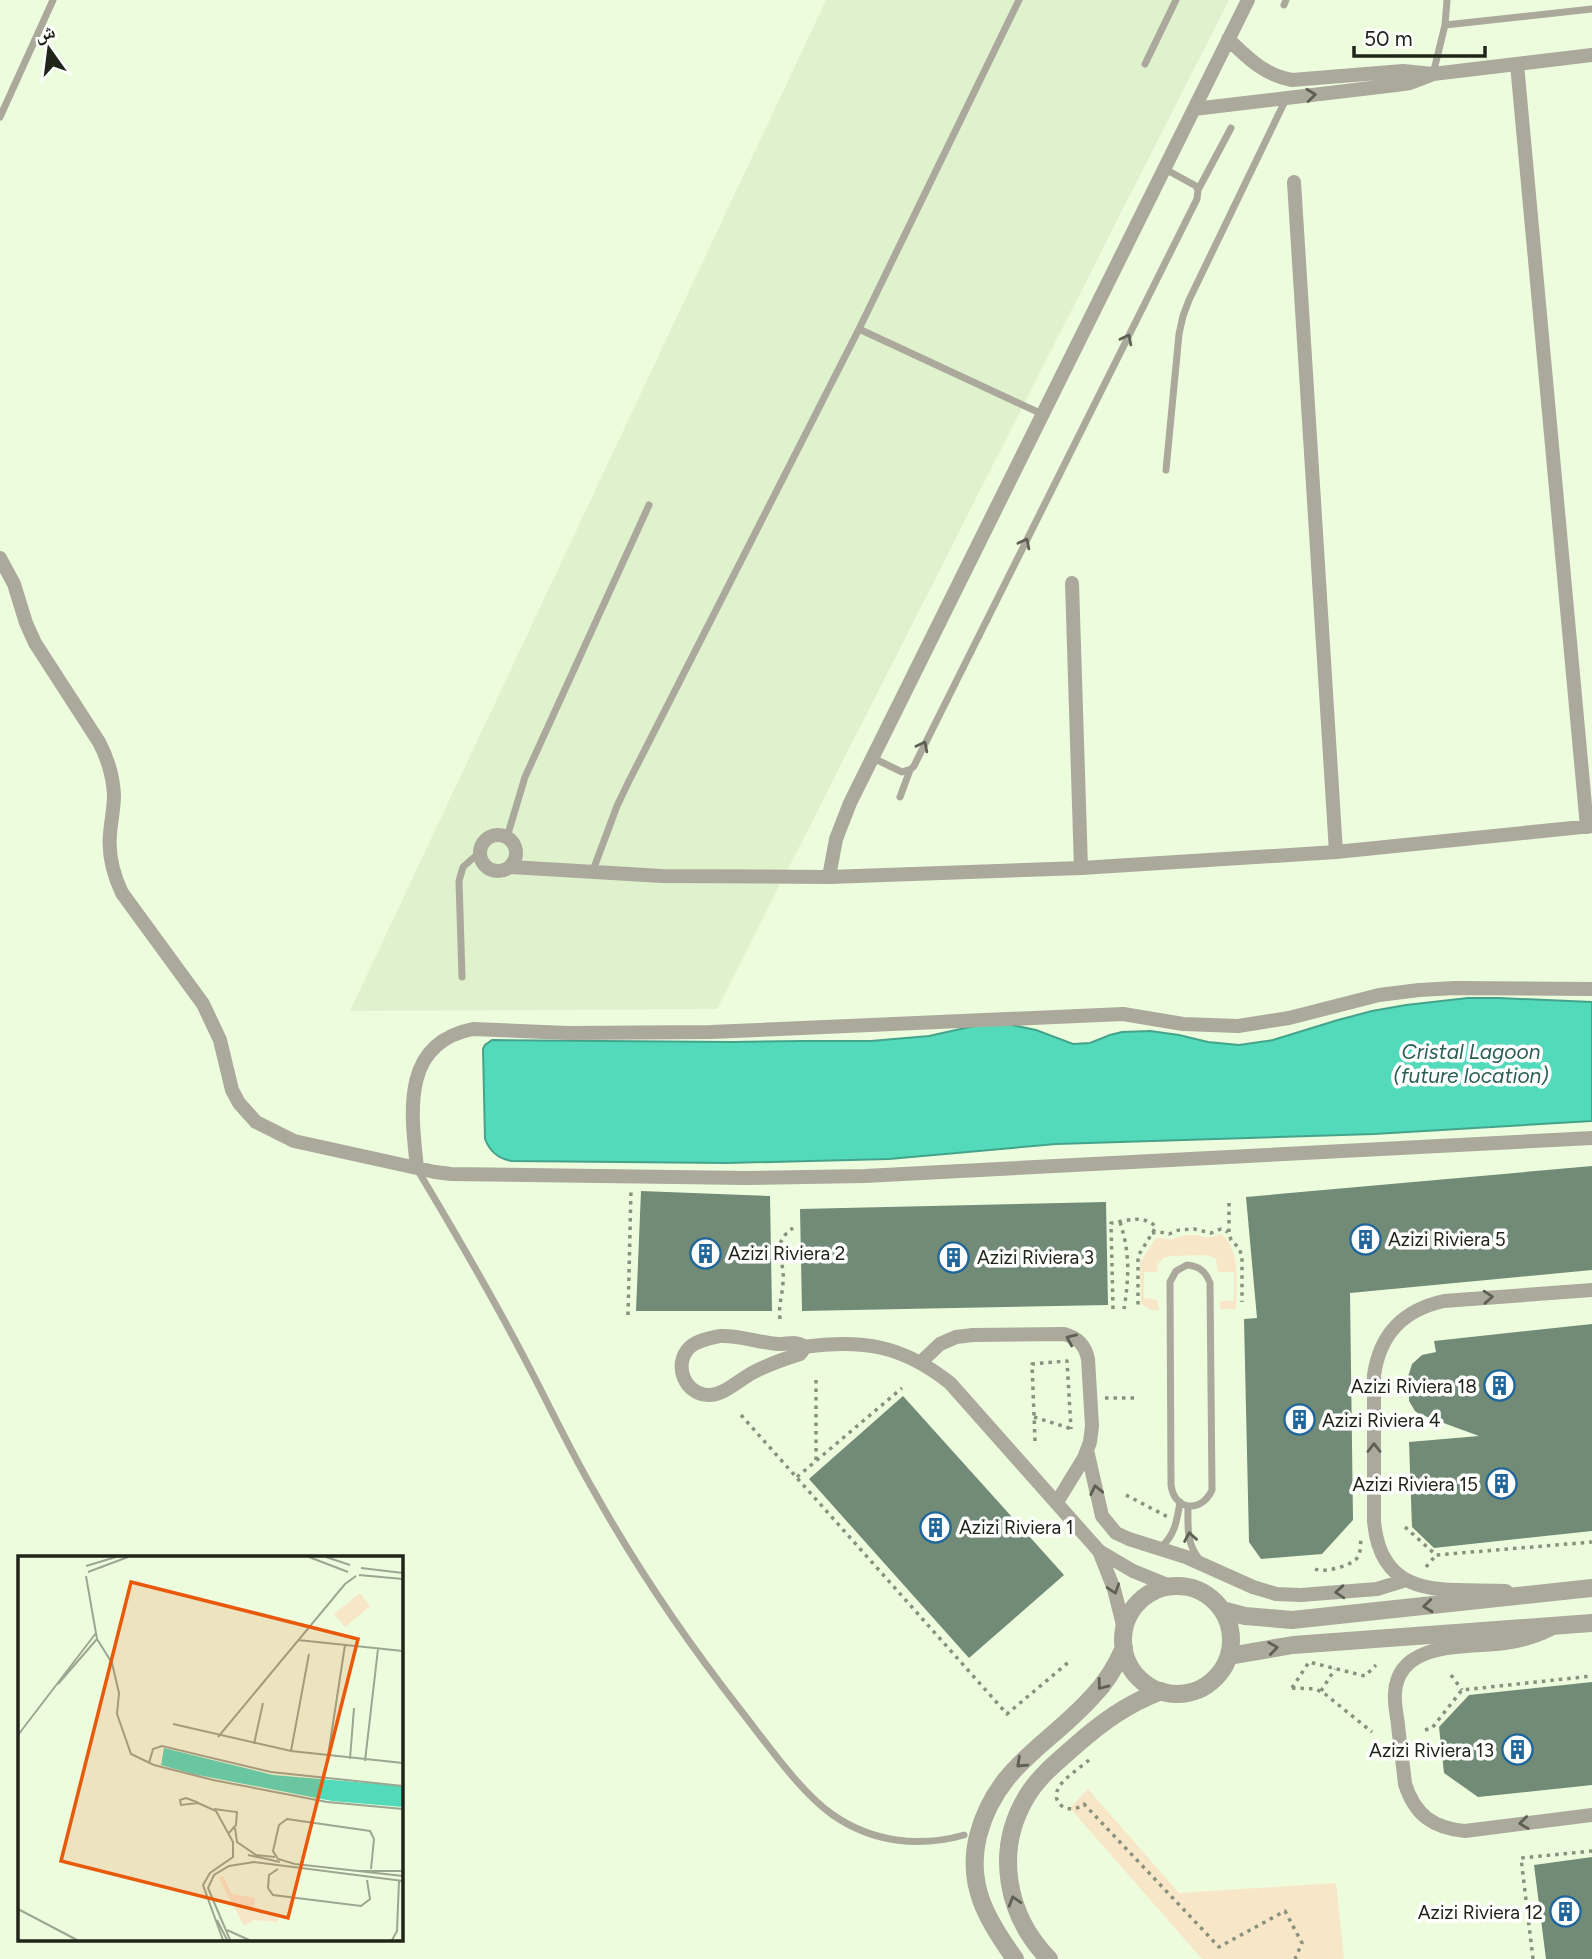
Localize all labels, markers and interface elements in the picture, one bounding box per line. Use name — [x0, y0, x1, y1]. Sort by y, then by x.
north arrow — [14, 14, 84, 84]
scale bar — [1354, 14, 1485, 58]
text: ش — [32, 19, 58, 47]
text: 50 m — [1364, 26, 1413, 51]
one-way arrow — [1305, 88, 1316, 103]
one-way arrow — [1118, 334, 1132, 347]
one-way arrow — [1017, 538, 1031, 550]
one-way arrow — [915, 741, 929, 753]
water label: Cristal Lagoon (future location) — [1393, 1039, 1549, 1088]
building icon: Azizi Riviera 5 — [1348, 1222, 1382, 1256]
place label: Azizi Riviera 5 — [1388, 1228, 1506, 1251]
building icon: Azizi Riviera 2 — [688, 1236, 722, 1270]
building icon: Azizi Riviera 3 — [937, 1240, 971, 1274]
place label: Azizi Riviera 2 — [728, 1242, 845, 1265]
place label: Azizi Riviera 3 — [977, 1246, 1094, 1269]
one-way arrow — [1482, 1290, 1493, 1305]
one-way arrow — [1066, 1333, 1078, 1347]
building icon: Azizi Riviera 18 — [1483, 1369, 1517, 1403]
place label: Azizi Riviera 18 — [1351, 1375, 1477, 1398]
building icon: Azizi Riviera 4 — [1282, 1403, 1316, 1437]
place label: Azizi Riviera 4 — [1322, 1409, 1441, 1432]
one-way arrow — [1366, 1443, 1382, 1453]
building icon: Azizi Riviera 15 — [1484, 1467, 1518, 1501]
place label: Azizi Riviera 15 — [1352, 1473, 1478, 1496]
one-way arrow — [1089, 1484, 1104, 1496]
building icon: Azizi Riviera 1 — [919, 1510, 953, 1544]
place label: Azizi Riviera 1 — [959, 1516, 1074, 1539]
one-way arrow — [1183, 1531, 1198, 1543]
inset map — [18, 1556, 402, 1941]
one-way arrow — [1106, 1582, 1120, 1595]
one-way arrow — [1334, 1584, 1345, 1599]
one-way arrow — [1422, 1599, 1433, 1614]
one-way arrow — [1267, 1640, 1278, 1655]
one-way arrow — [1097, 1678, 1110, 1690]
building icon: Azizi Riviera 13 — [1500, 1733, 1534, 1767]
place label: Azizi Riviera 13 — [1369, 1739, 1494, 1762]
one-way arrow — [1016, 1755, 1029, 1767]
one-way arrow — [1518, 1816, 1530, 1831]
building icon: Azizi Riviera 12 — [1549, 1895, 1583, 1929]
one-way arrow — [1008, 1896, 1022, 1908]
place label: Azizi Riviera 12 — [1418, 1901, 1543, 1924]

